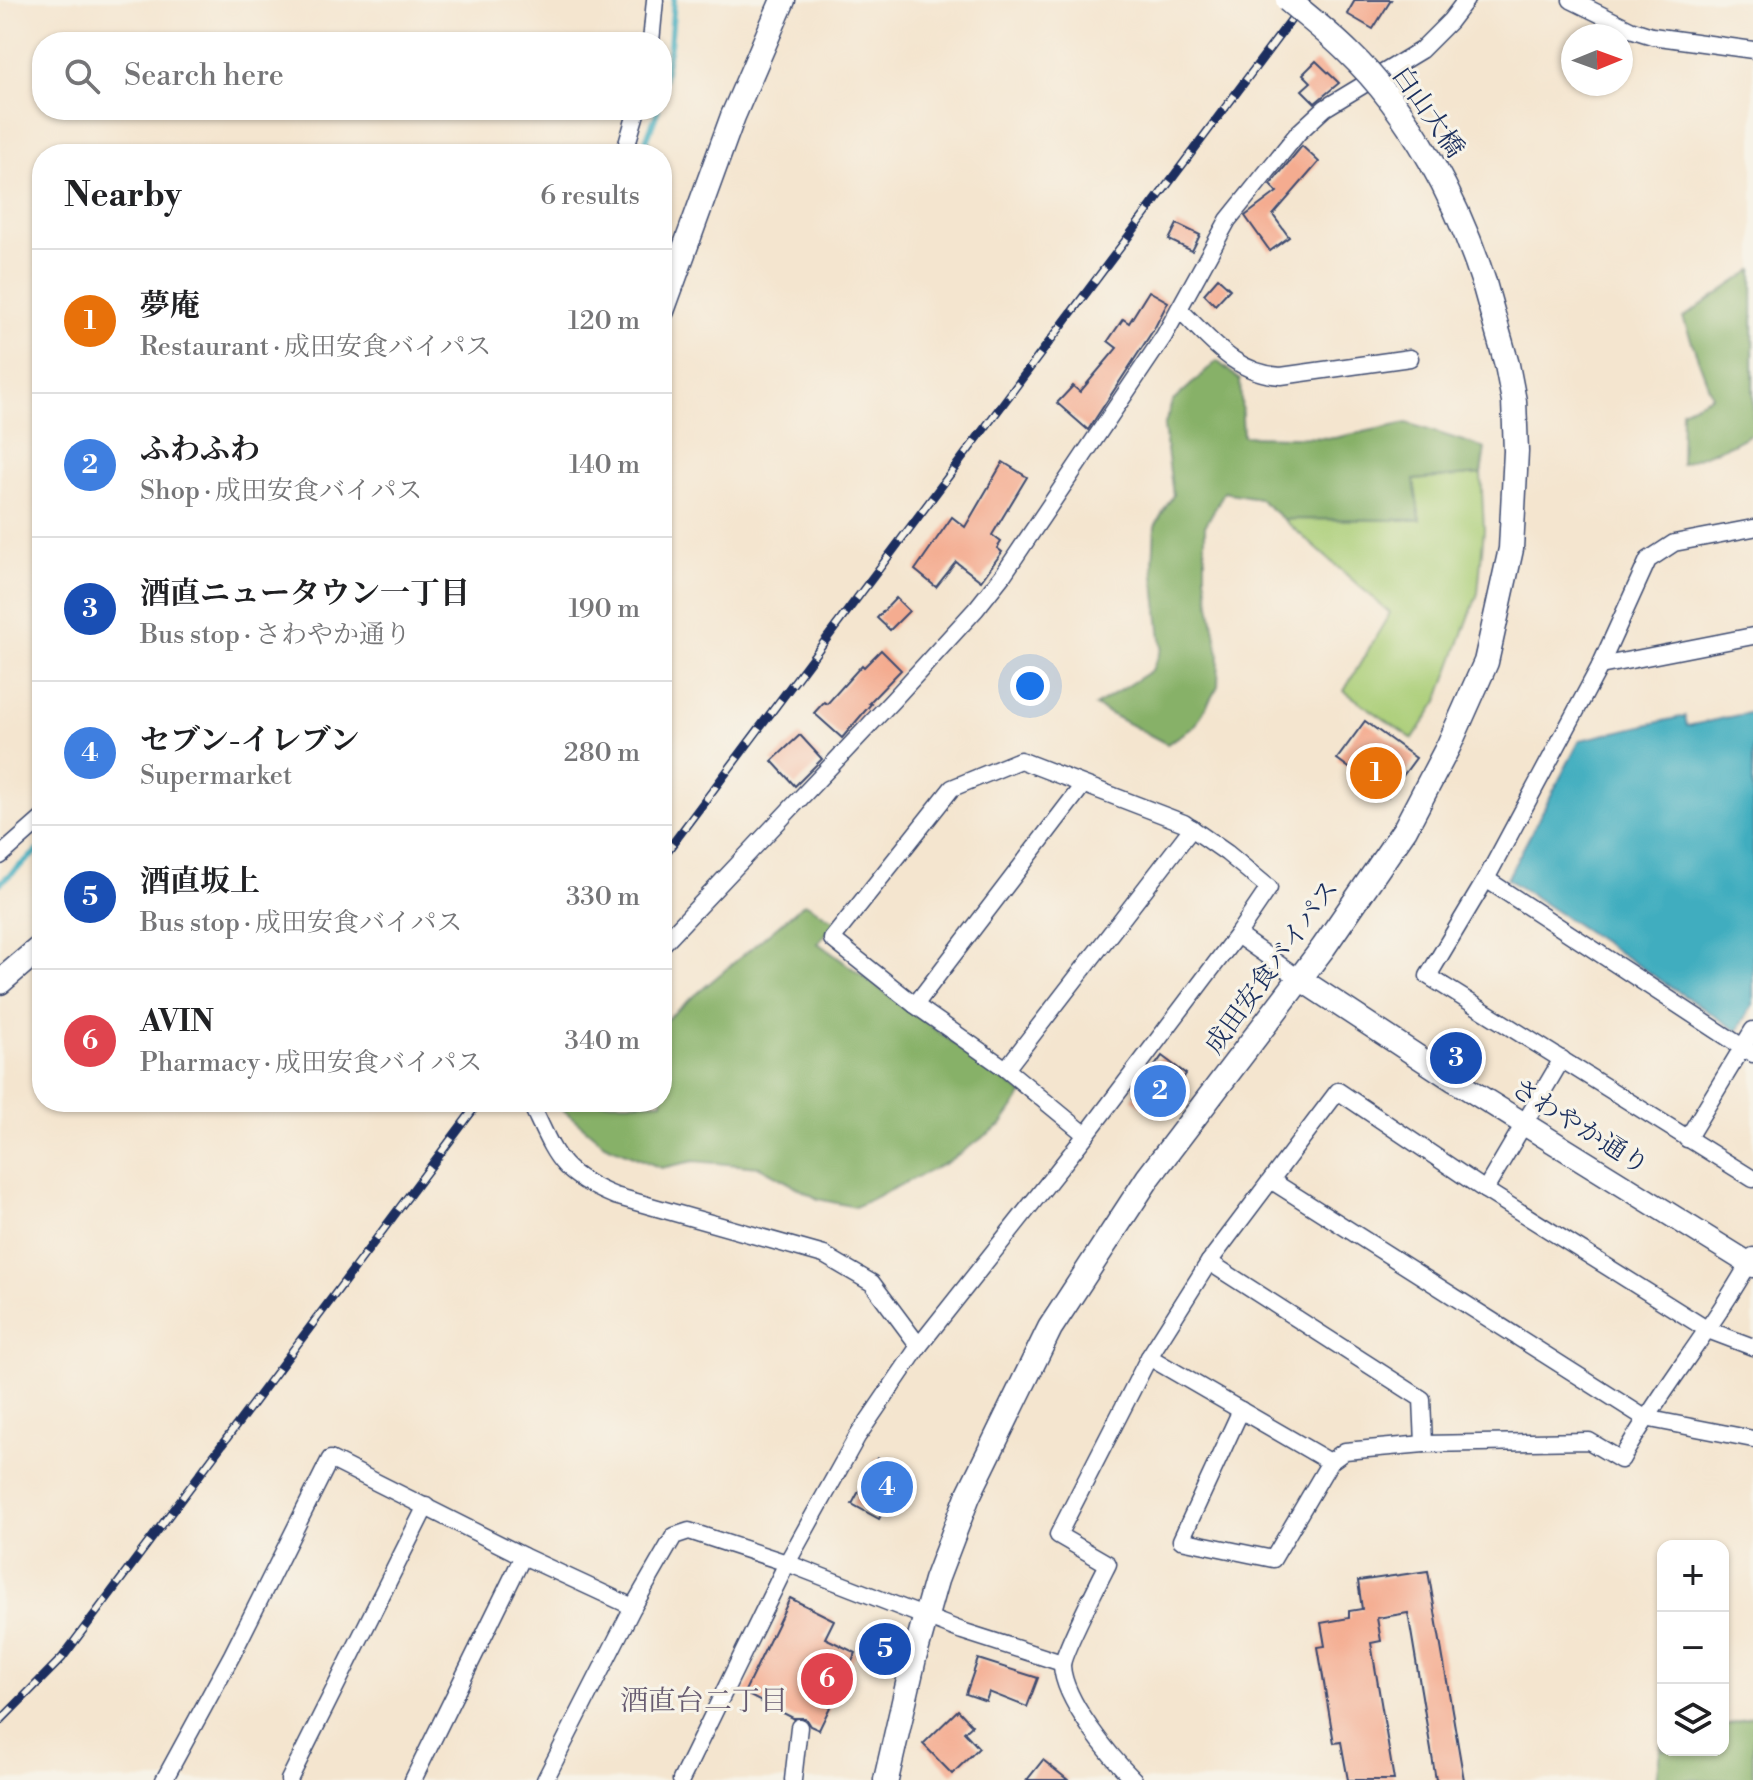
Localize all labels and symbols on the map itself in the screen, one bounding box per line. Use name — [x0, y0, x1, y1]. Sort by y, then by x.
north arrow — [1561, 24, 1633, 96]
street label: 白山大橋 — [1385, 60, 1471, 164]
your location — [1010, 666, 1050, 706]
pin: 1 — [1350, 743, 1402, 803]
street label: 成田安食バイパス — [1198, 874, 1346, 1060]
pin: 3 — [1430, 1028, 1482, 1088]
pin: 2 — [1134, 1061, 1186, 1121]
street label: さわやか通り — [1505, 1072, 1655, 1182]
pin: 4 — [861, 1457, 913, 1517]
pin: 5 — [859, 1619, 911, 1679]
pin: 6 — [801, 1649, 853, 1709]
district label: 酒直台二丁目 — [620, 1684, 788, 1719]

